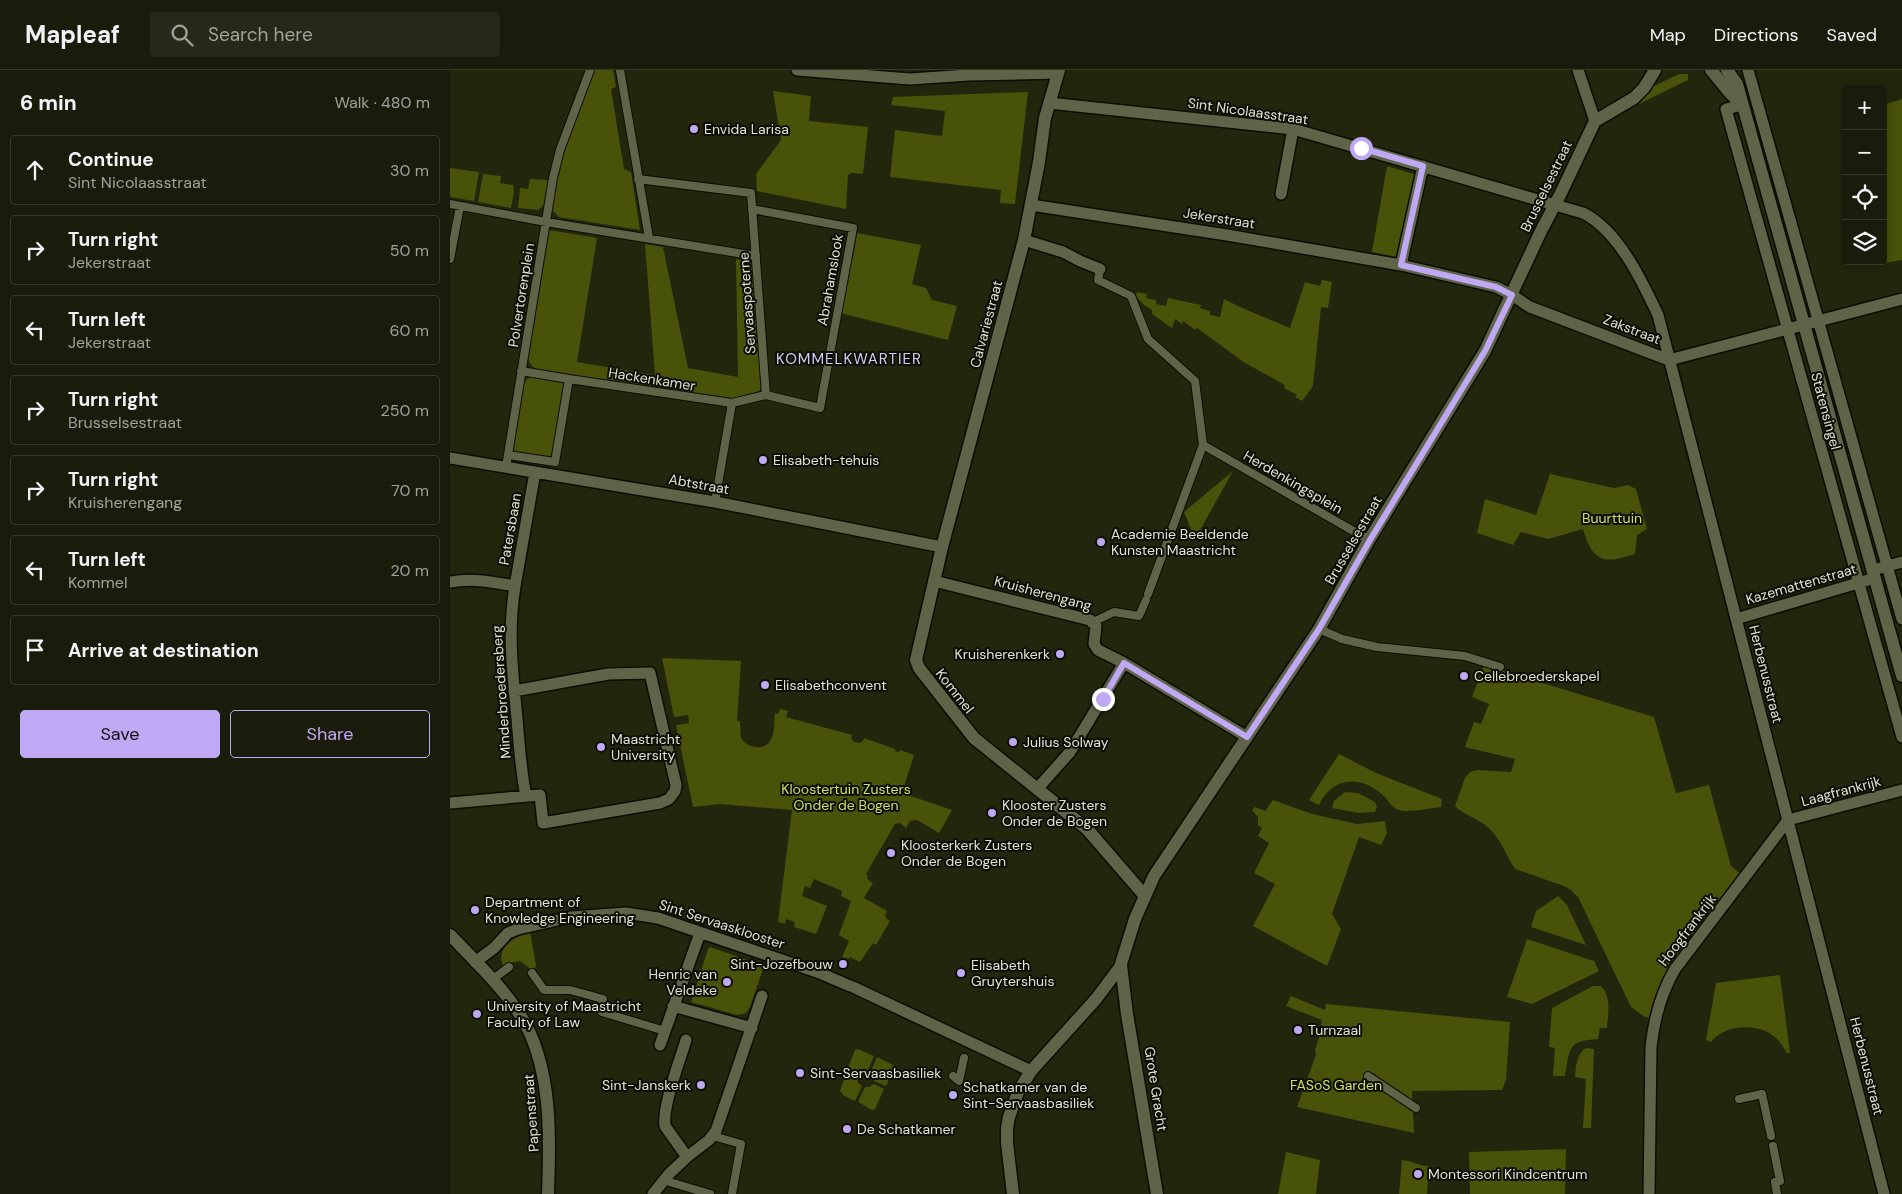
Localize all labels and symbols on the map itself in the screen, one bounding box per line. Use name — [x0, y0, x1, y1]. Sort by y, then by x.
street label: Sint Nicolaasstraat — [1187, 94, 1309, 128]
place label: Envida Larisa — [704, 120, 789, 138]
marker: Envida Larisa — [688, 123, 700, 135]
route start — [1350, 137, 1373, 160]
street label: Brusselsestraat — [1516, 137, 1576, 235]
street label: Jekerstraat — [1182, 203, 1256, 233]
street label: Abrahamslook — [813, 233, 847, 327]
street label: Polvertorenplein — [504, 242, 538, 348]
street label: Servaaspoterne — [734, 252, 760, 354]
street label: Calvariestraat — [966, 278, 1006, 370]
street label: Zakstraat — [1601, 310, 1663, 348]
district label: KOMMELKWARTIER — [776, 349, 922, 369]
street label: Hackenkamer — [607, 363, 697, 395]
street label: Statensingel — [1807, 370, 1845, 452]
street label: Herdenkingsplein — [1240, 446, 1346, 518]
place label: Elisabeth-tehuis — [773, 451, 879, 469]
marker: Elisabeth-tehuis — [757, 454, 769, 466]
street label: Abtstraat — [667, 470, 731, 498]
street label: Patersbaan — [495, 492, 525, 566]
street label: Brusselsestraat — [1320, 492, 1386, 588]
park label: Buurttuin — [1582, 509, 1642, 527]
place label: Academie Beeldende Kunsten Maastricht — [1111, 525, 1249, 559]
marker: Academie Beeldende Kunsten Maastricht — [1095, 536, 1107, 548]
street label: Kazemattenstraat — [1744, 560, 1858, 608]
street label: Kruisherengang — [992, 571, 1094, 615]
street label: Herbenusstraat — [1745, 623, 1787, 725]
street label: Minderbroedersberg — [487, 625, 515, 759]
place label: Kruisherenkerk — [955, 645, 1050, 663]
marker: Kruisherenkerk — [1054, 648, 1066, 660]
street label: Kommel — [932, 665, 978, 717]
place label: Cellebroederskapel — [1474, 667, 1600, 685]
marker: Cellebroederskapel — [1458, 670, 1470, 682]
place label: Elisabethconvent — [775, 676, 887, 694]
marker: Elisabethconvent — [759, 679, 771, 691]
route end — [1092, 688, 1115, 711]
place label: Maastricht University — [611, 730, 680, 764]
place label: Julius Solway — [1023, 733, 1109, 751]
marker: Julius Solway — [1007, 736, 1019, 748]
marker: Maastricht University — [595, 741, 607, 753]
street label: Laagfrankrijk — [1799, 772, 1883, 810]
park label: Kloostertuin Zusters Onder de Bogen — [781, 780, 911, 814]
place label: Klooster Zusters Onder de Bogen — [1002, 796, 1107, 830]
marker: Klooster Zusters Onder de Bogen — [986, 807, 998, 819]
place label: Kloosterkerk Zusters Onder de Bogen — [901, 836, 1032, 870]
marker: Kloosterkerk Zusters Onder de Bogen — [885, 847, 897, 859]
street label: Hoogfrankrijk — [1654, 891, 1720, 969]
place label: Department of Knowledge Engineering — [485, 893, 635, 927]
street label: Sint Servaasklooster — [657, 895, 787, 953]
marker: Department of Knowledge Engineering — [469, 904, 481, 916]
place label: Sint-Jozefbouw — [730, 955, 833, 973]
place label: Elisabeth Gruytershuis — [971, 956, 1055, 990]
marker: Sint-Jozefbouw — [837, 958, 849, 970]
place label: Henric van Veldeke — [649, 965, 717, 999]
marker: Elisabeth Gruytershuis — [955, 967, 967, 979]
marker: Henric van Veldeke — [721, 976, 733, 988]
place label: University of Maastricht Faculty of Law — [487, 997, 641, 1031]
marker: University of Maastricht Faculty of Law — [471, 1008, 483, 1020]
street label: Herbenusstraat — [1846, 1015, 1888, 1117]
place label: Turnzaal — [1308, 1021, 1361, 1039]
marker: Turnzaal — [1292, 1024, 1304, 1036]
street label: Grote Gracht — [1140, 1045, 1172, 1133]
place label: Sint-Servaasbasiliek — [810, 1064, 941, 1082]
marker: Sint-Servaasbasiliek — [794, 1067, 806, 1079]
street label: Papenstraat — [519, 1073, 543, 1153]
place label: Sint-Janskerk — [602, 1076, 691, 1094]
park label: FASoS Garden — [1290, 1076, 1382, 1094]
place label: Schatkamer van de Sint-Servaasbasiliek — [963, 1078, 1094, 1112]
marker: Sint-Janskerk — [695, 1079, 707, 1091]
marker: Schatkamer van de Sint-Servaasbasiliek — [947, 1089, 959, 1101]
place label: De Schatkamer — [857, 1120, 956, 1138]
marker: De Schatkamer — [841, 1123, 853, 1135]
place label: Montessori Kindcentrum — [1428, 1165, 1588, 1183]
marker: Montessori Kindcentrum — [1412, 1168, 1424, 1180]

